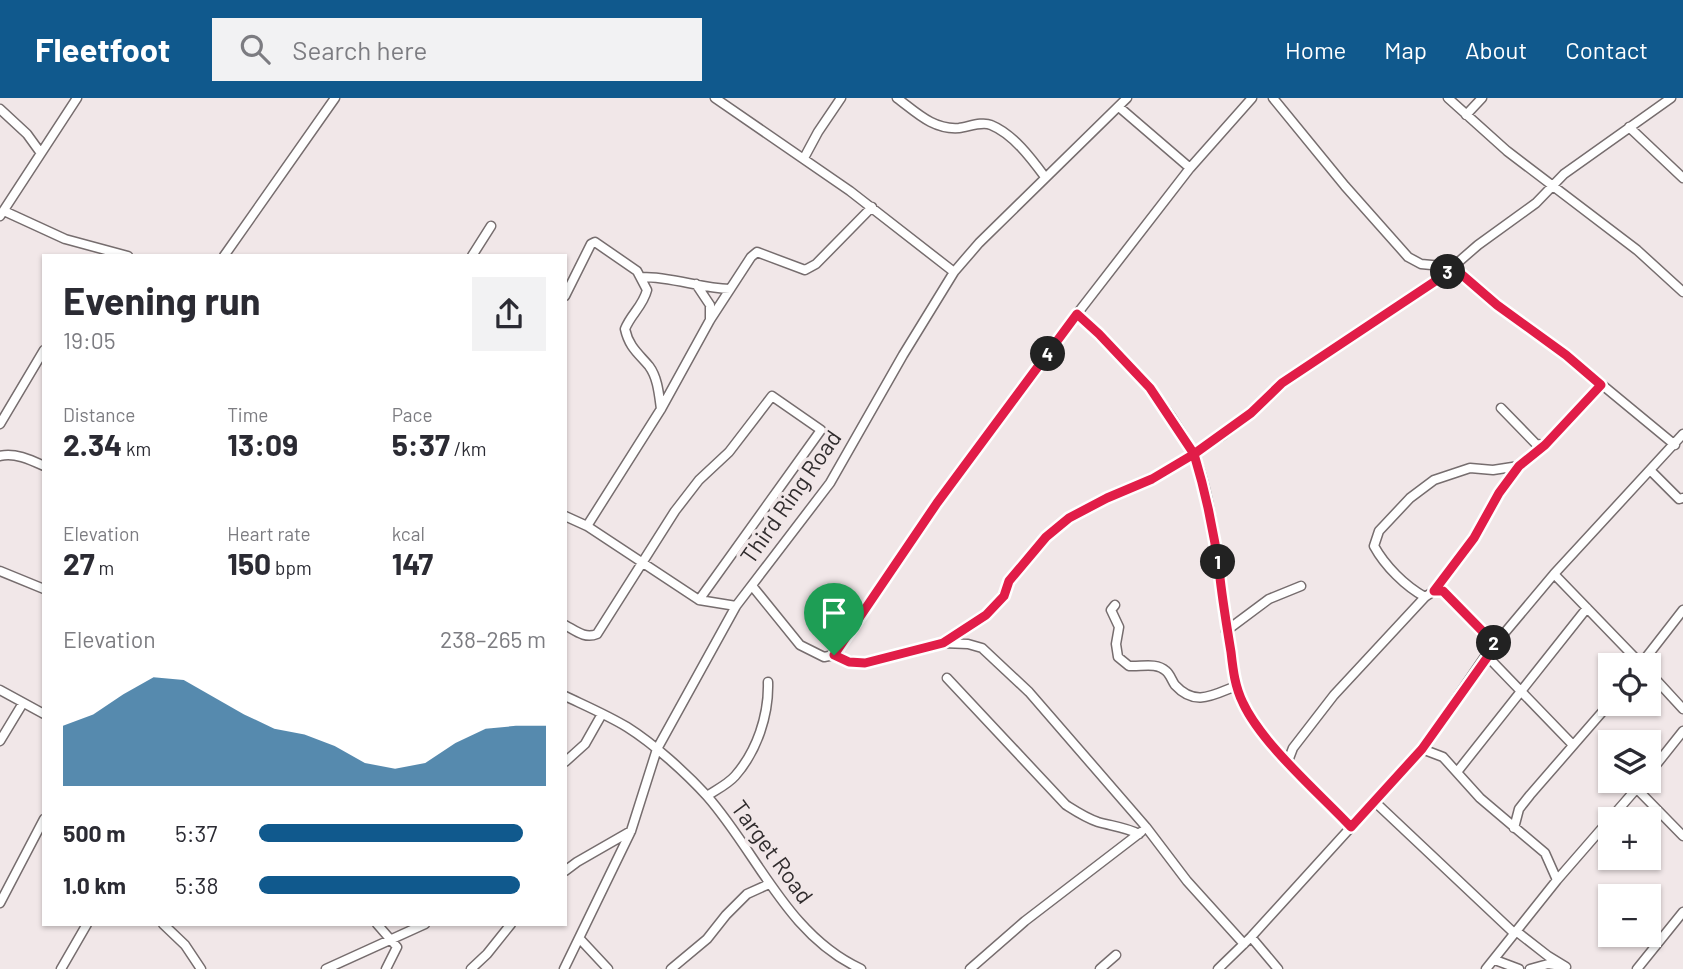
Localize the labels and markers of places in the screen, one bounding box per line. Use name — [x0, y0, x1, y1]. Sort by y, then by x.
pin: 3 — [1430, 254, 1466, 290]
pin: 4 — [1030, 336, 1066, 372]
pin: 1 — [1200, 545, 1236, 580]
pin — [804, 583, 864, 655]
pin: 2 — [1476, 626, 1512, 660]

